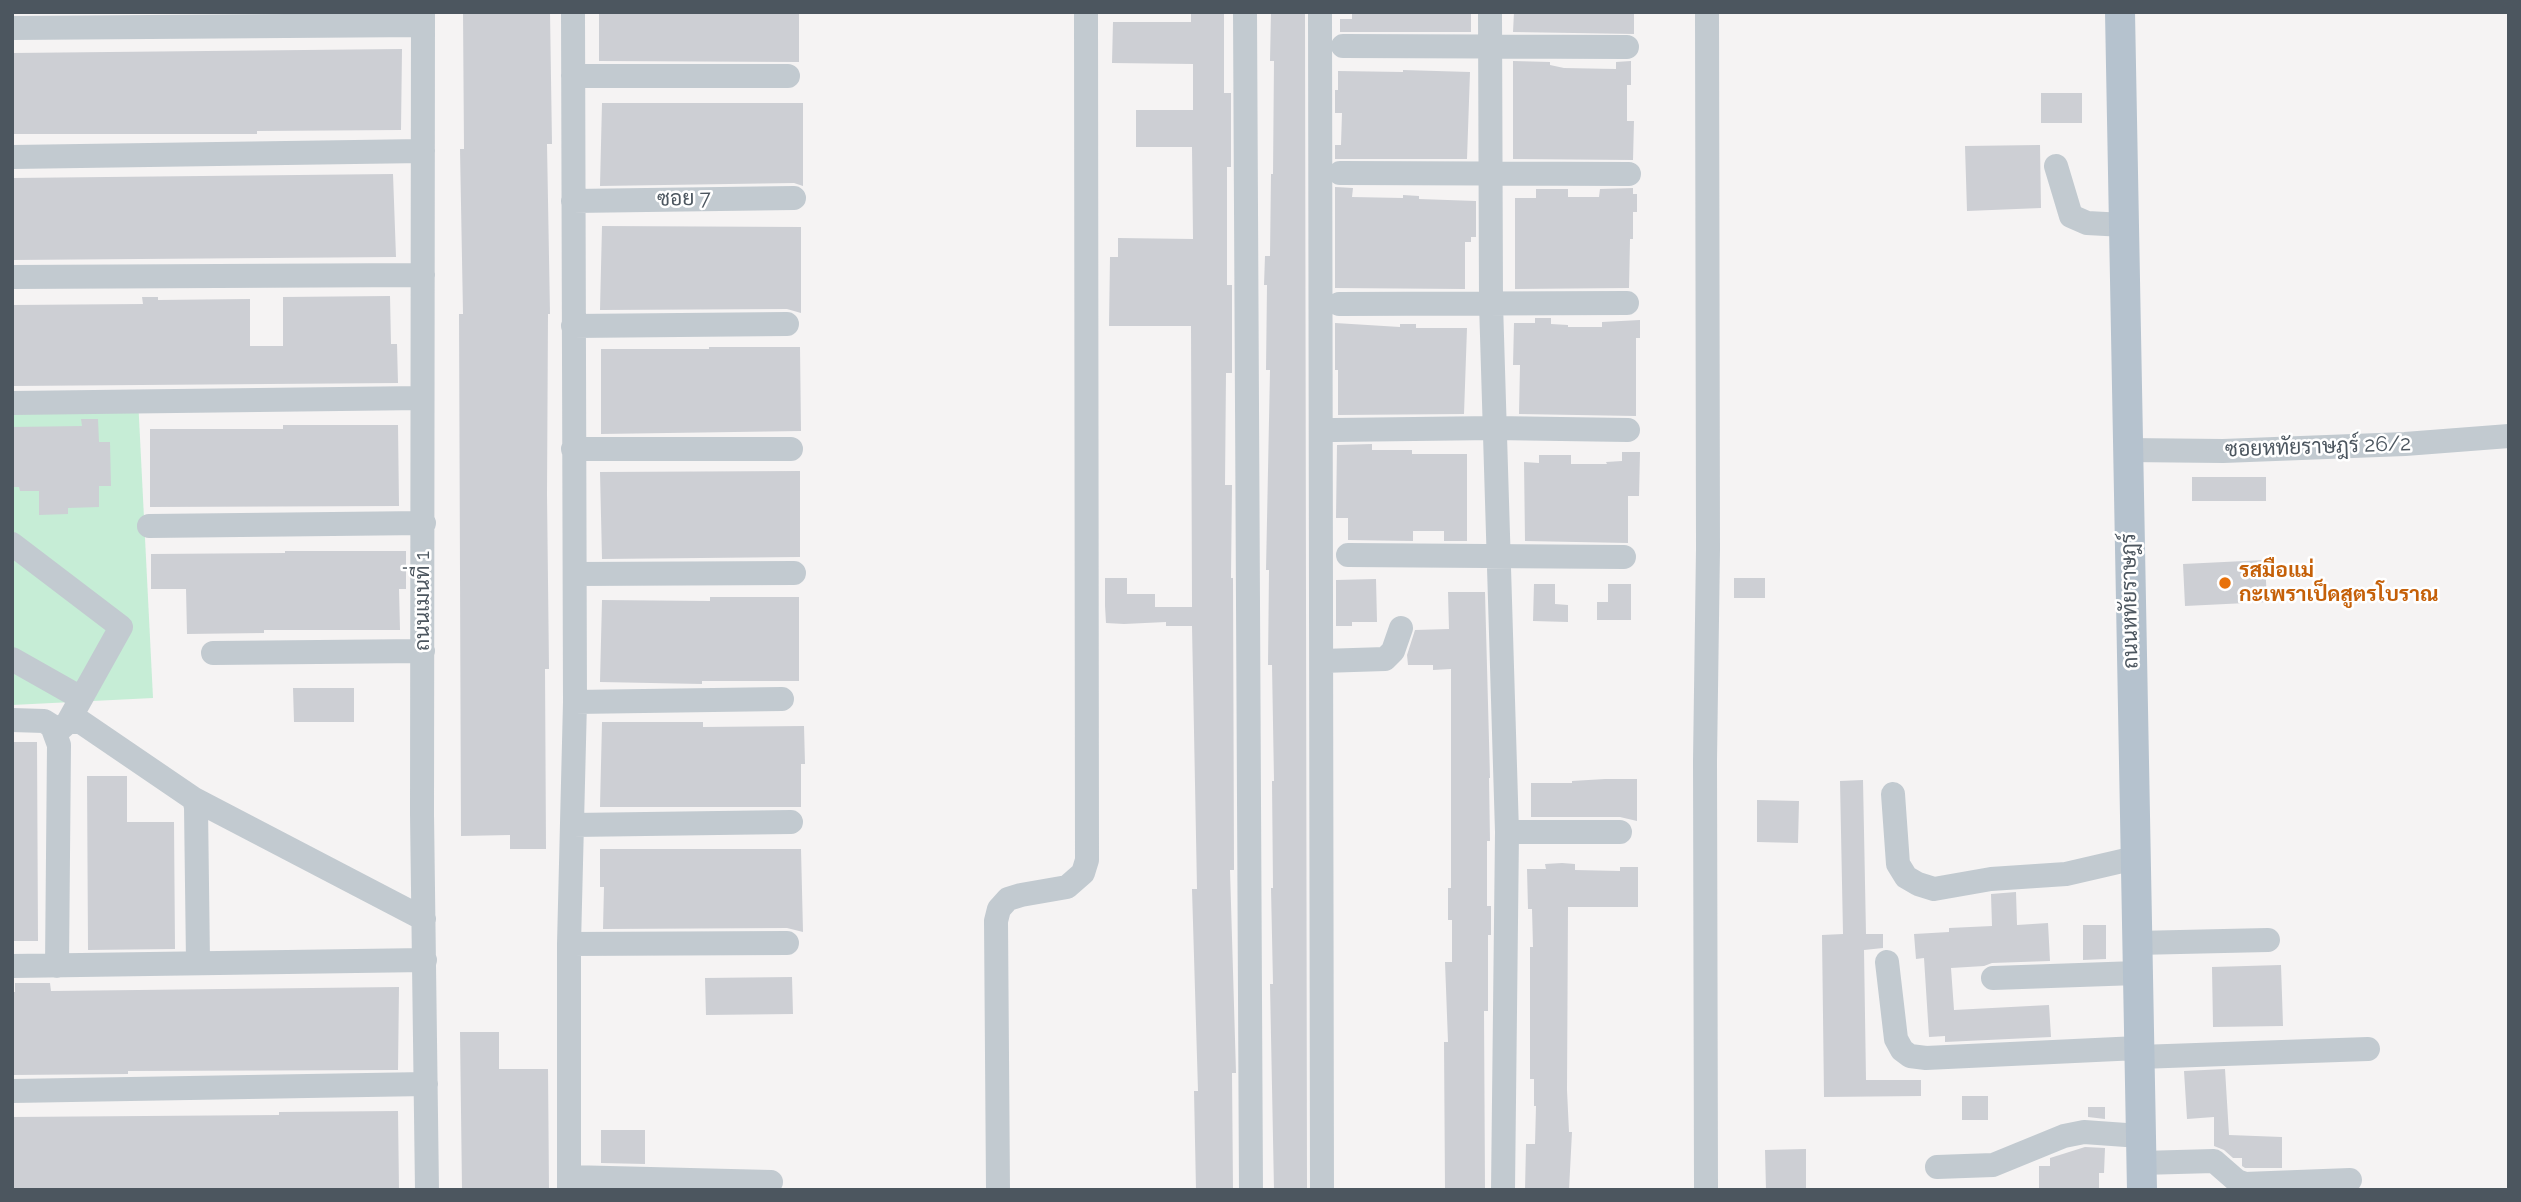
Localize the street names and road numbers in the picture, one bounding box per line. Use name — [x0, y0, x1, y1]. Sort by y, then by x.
street label: ซอย 7 — [657, 186, 711, 212]
street label: ซอยหทัยราษฎร์ 26/2 — [2225, 431, 2411, 463]
street label: ถนนหทัยราษฎร์ — [2116, 533, 2144, 669]
street label: ถนนเมนที่ 1 — [410, 551, 436, 651]

